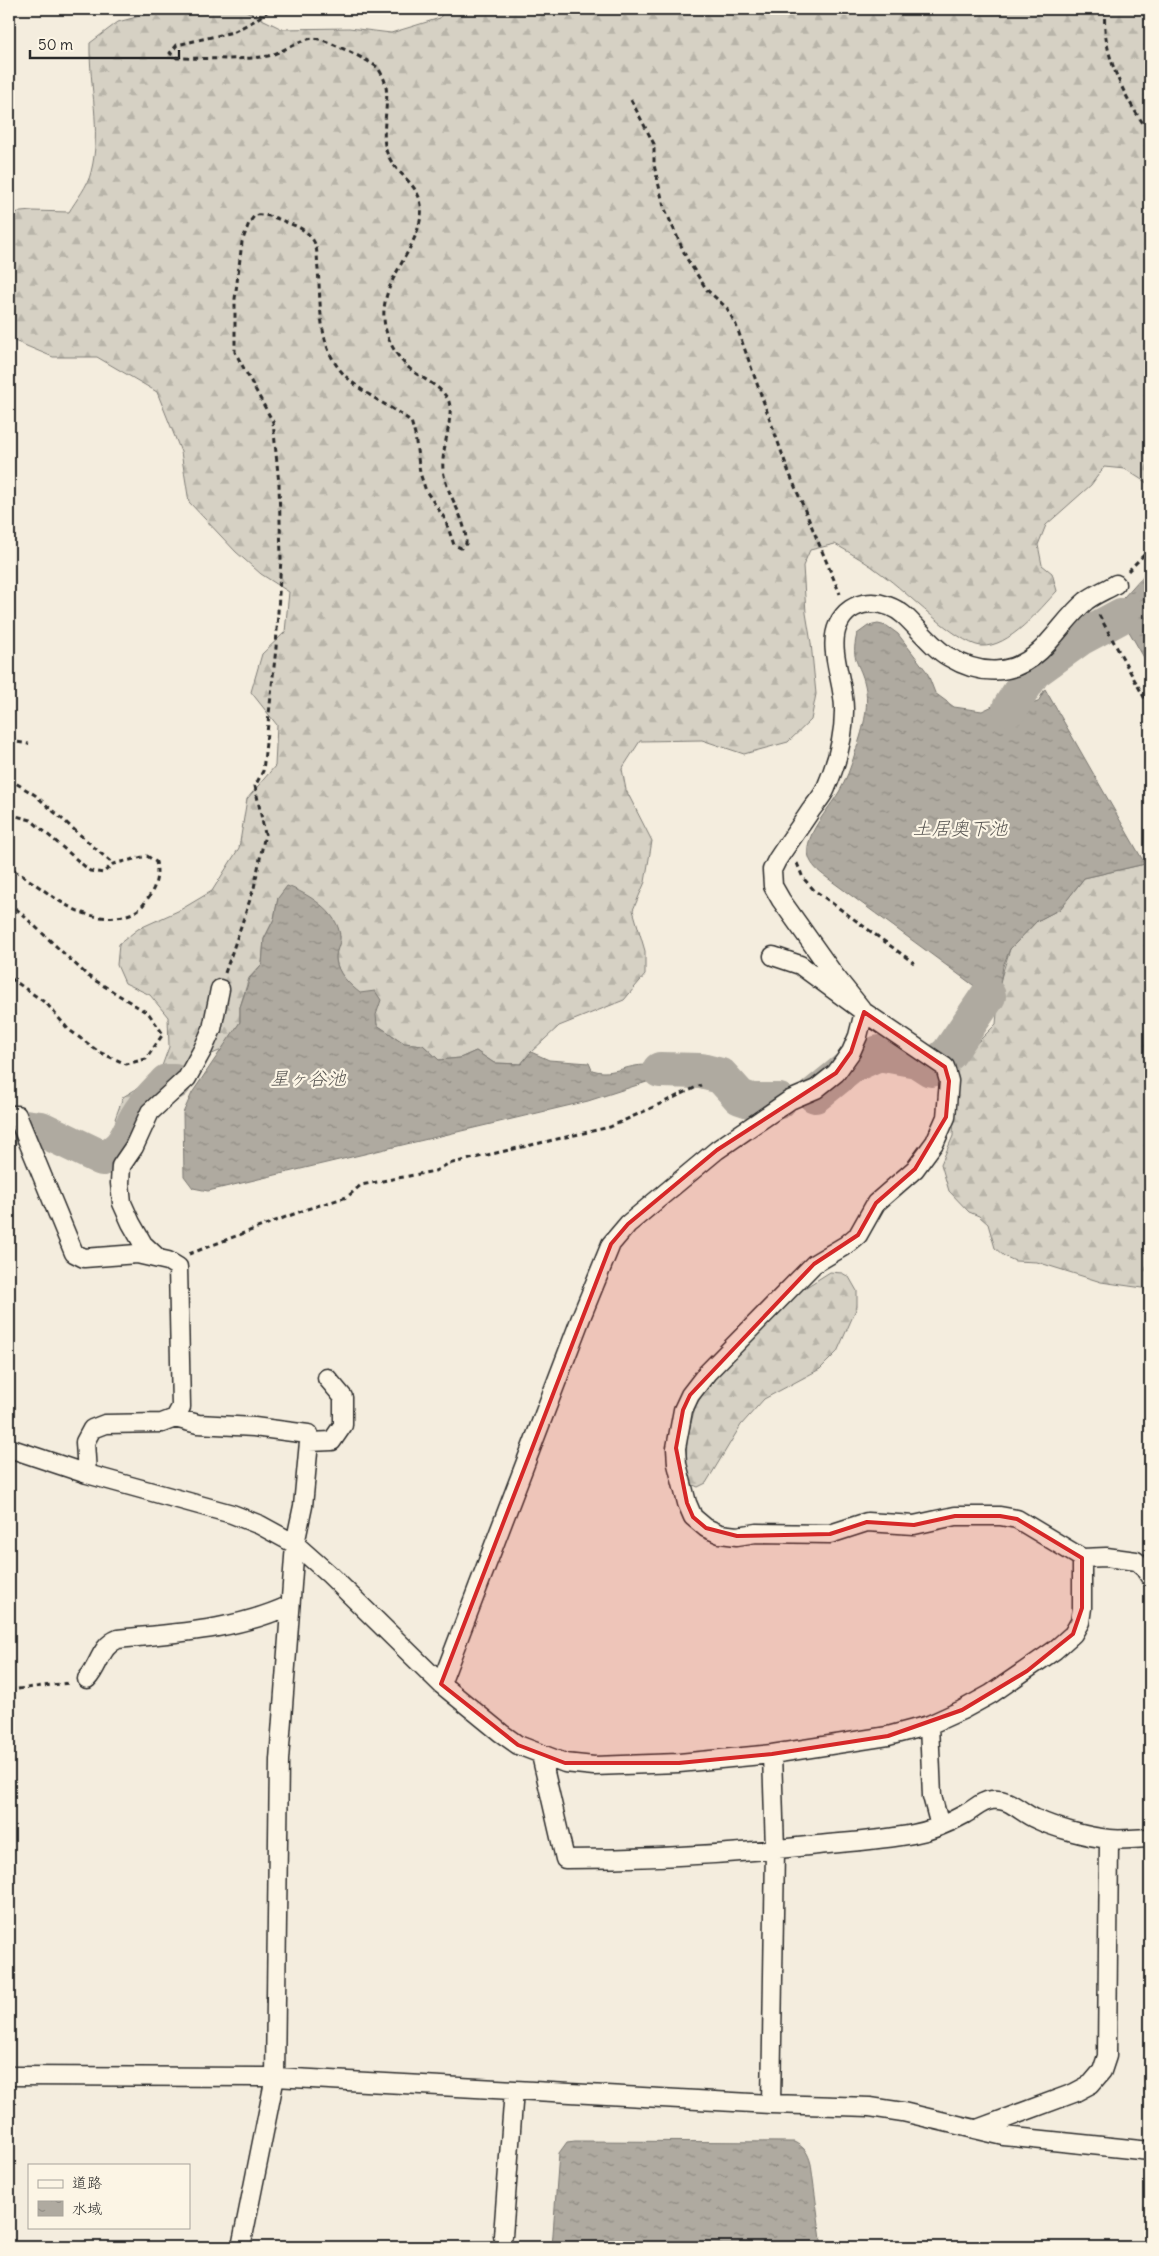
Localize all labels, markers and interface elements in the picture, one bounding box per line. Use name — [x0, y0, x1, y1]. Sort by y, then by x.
scale bar — [30, 28, 179, 60]
text: 50 m — [38, 35, 73, 54]
water label: 土居奥下池 — [912, 816, 1008, 840]
water label: 星ヶ谷池 — [270, 1066, 347, 1090]
legend — [28, 2164, 190, 2228]
text: 道路 — [72, 2173, 102, 2192]
text: 水域 — [72, 2199, 102, 2218]

